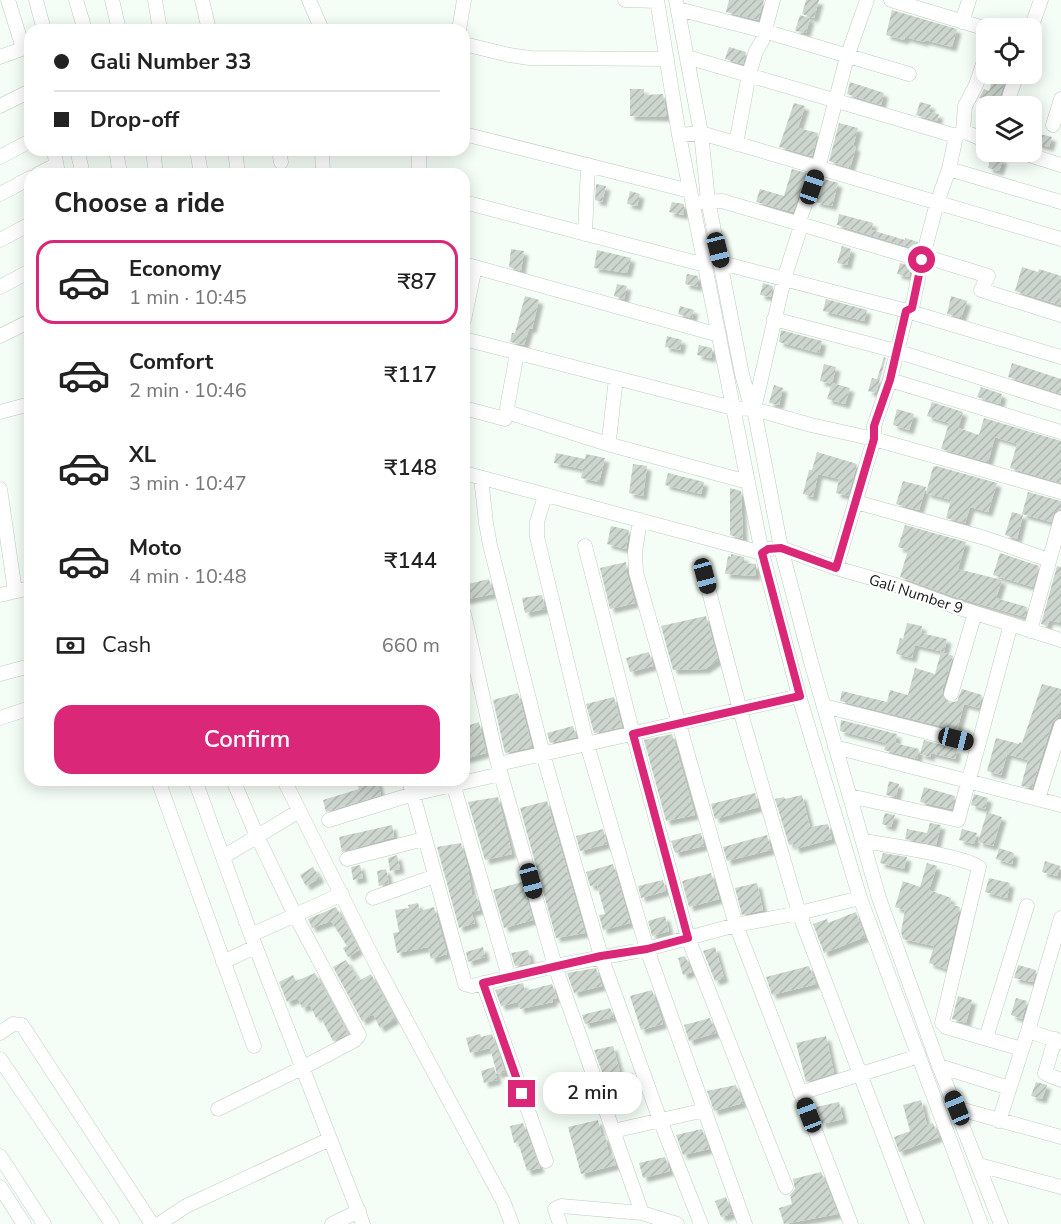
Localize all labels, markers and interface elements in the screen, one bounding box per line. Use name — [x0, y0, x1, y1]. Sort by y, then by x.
map controls — [976, 18, 1042, 162]
button: locate — [976, 18, 1042, 84]
text: Gali Number 33 — [90, 47, 251, 77]
button: layers — [976, 96, 1042, 162]
text: Drop-off — [90, 105, 179, 135]
car — [798, 167, 826, 207]
text: Choose a ride — [54, 185, 225, 222]
car — [705, 230, 731, 270]
route start — [908, 246, 935, 273]
text: Economy — [129, 254, 221, 284]
icon: car — [57, 255, 111, 309]
text: ₹87 — [397, 267, 437, 297]
text: 1 min · 10:45 — [129, 284, 247, 311]
text: Comfort — [129, 347, 213, 377]
icon: car — [57, 348, 111, 402]
text: ₹117 — [384, 360, 437, 390]
text: 2 min · 10:46 — [129, 377, 247, 404]
text: XL — [129, 440, 156, 470]
icon: car — [57, 441, 111, 495]
text: ₹148 — [384, 453, 437, 483]
text: 3 min · 10:47 — [129, 470, 247, 497]
text: Moto — [129, 533, 182, 563]
icon: car — [57, 534, 111, 588]
text: ₹144 — [384, 546, 437, 576]
car — [692, 556, 718, 596]
text: 4 min · 10:48 — [129, 563, 247, 590]
street label: Gali Number 9 — [866, 569, 966, 619]
icon: cash — [54, 629, 87, 662]
text: Cash — [102, 630, 151, 660]
text: 660 m — [382, 632, 440, 659]
button: Confirm — [54, 705, 440, 774]
car — [936, 726, 976, 752]
car — [518, 861, 544, 901]
callout: 2 min — [543, 1073, 642, 1115]
text: 2 min — [567, 1079, 618, 1106]
route end — [508, 1080, 535, 1107]
car — [942, 1088, 972, 1128]
car — [794, 1095, 824, 1135]

